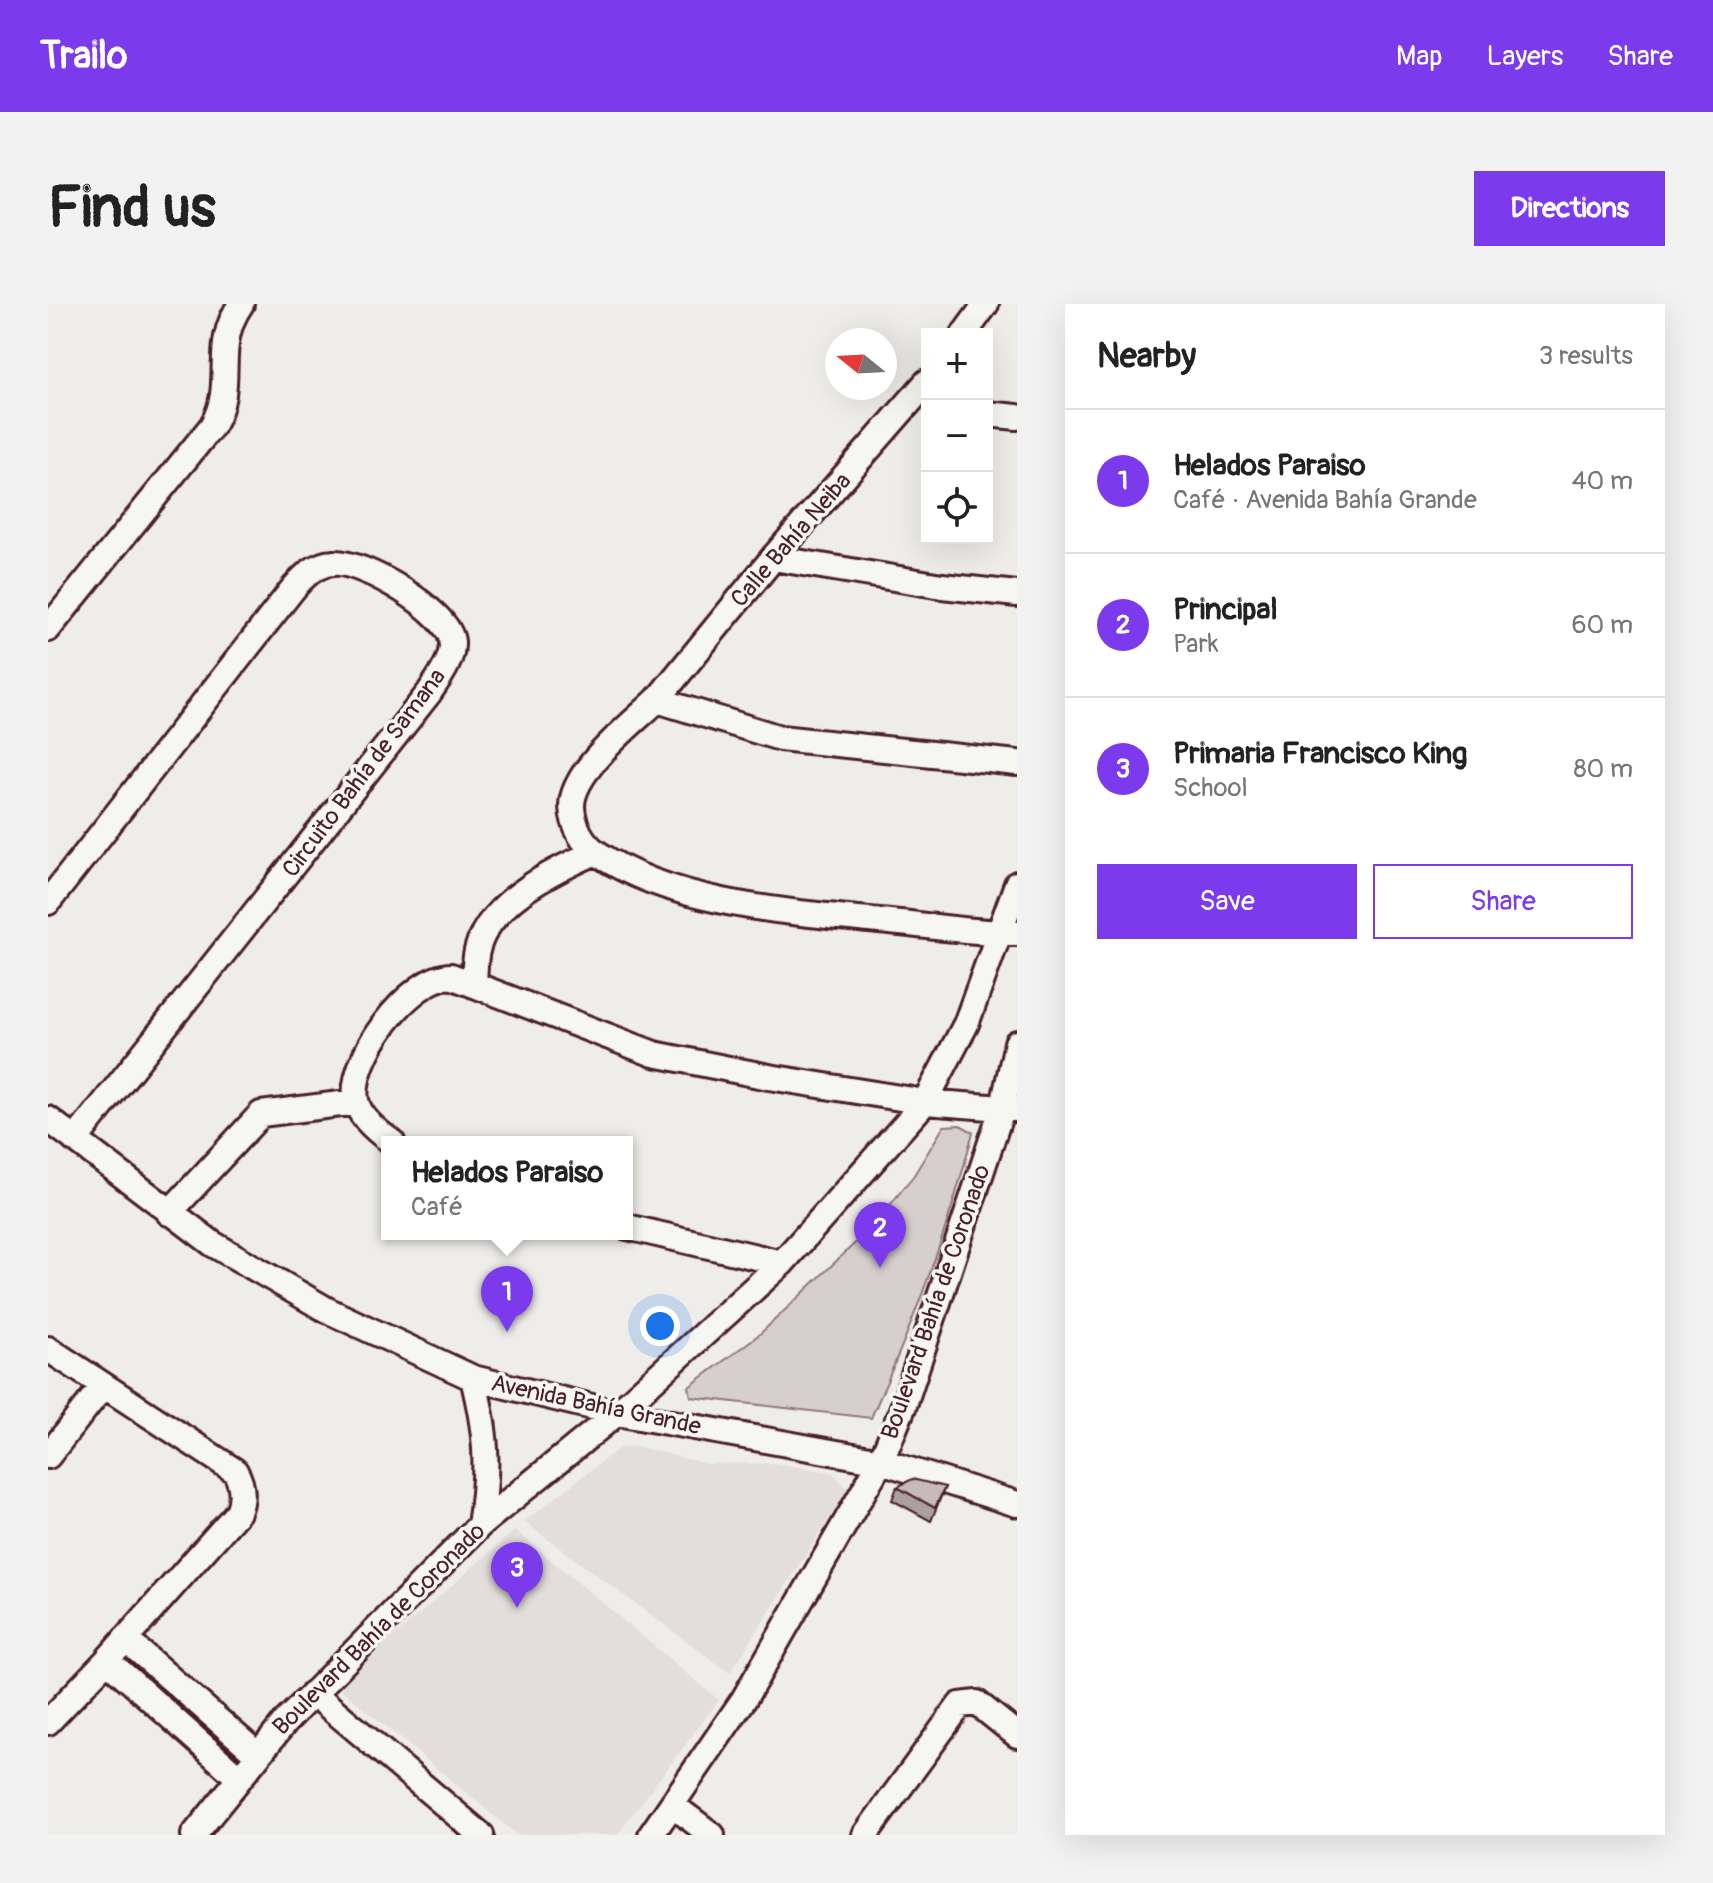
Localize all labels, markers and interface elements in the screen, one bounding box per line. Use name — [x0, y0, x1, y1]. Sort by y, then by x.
text: Trailo — [40, 32, 127, 80]
text: Map — [1396, 39, 1442, 74]
text: Layers — [1486, 39, 1563, 74]
text: Share — [1607, 39, 1673, 74]
button: Directions — [1474, 171, 1665, 246]
text: Find us — [48, 174, 216, 243]
north arrow — [825, 328, 897, 400]
map controls — [921, 328, 993, 544]
button: + — [921, 328, 993, 400]
text: Nearby — [1097, 335, 1196, 378]
text: 3 results — [1539, 340, 1633, 372]
button: − — [921, 400, 993, 472]
text: Helados Paraiso — [1173, 447, 1366, 484]
text: 1 — [1118, 465, 1128, 497]
text: 40 m — [1571, 465, 1633, 497]
street label: Calle Bahía Neiba — [725, 467, 857, 613]
button: locate — [921, 472, 993, 544]
text: Café · Avenida Bahía Grande — [1173, 484, 1477, 516]
text: Principal — [1173, 591, 1278, 628]
text: 2 — [1116, 609, 1130, 641]
text: 60 m — [1571, 609, 1633, 641]
text: Park — [1173, 628, 1219, 660]
street label: Circuito Bahía de Samana — [276, 663, 452, 883]
text: Primaria Francisco King — [1173, 735, 1467, 772]
text: 3 — [1116, 753, 1130, 785]
text: 80 m — [1573, 753, 1633, 785]
text: School — [1173, 772, 1248, 804]
button: Save — [1097, 864, 1357, 939]
button: Share — [1373, 864, 1633, 939]
popup — [381, 1136, 633, 1240]
text: Helados Paraiso — [411, 1154, 603, 1191]
street label: Boulevard Bahía de Coronado — [875, 1161, 997, 1443]
text: Café — [411, 1191, 463, 1223]
pin: 2 — [854, 1202, 906, 1268]
pin: 1 — [481, 1266, 533, 1332]
your location — [640, 1306, 680, 1346]
street label: Avenida Bahía Grande — [488, 1369, 704, 1441]
street label: Boulevard Bahía de Coronado — [267, 1517, 491, 1741]
pin: 3 — [491, 1542, 543, 1608]

